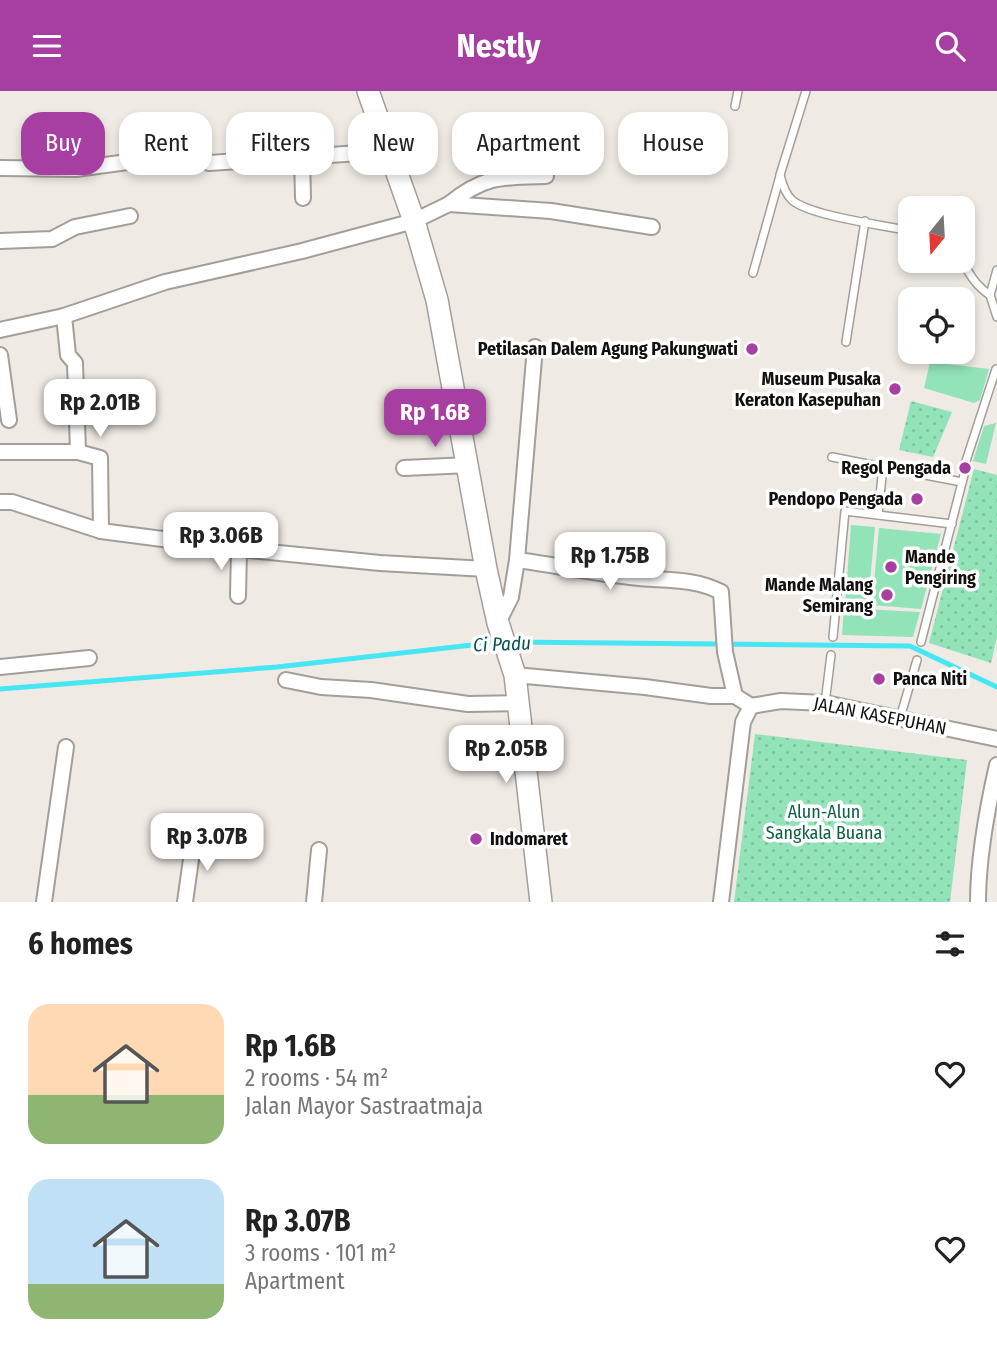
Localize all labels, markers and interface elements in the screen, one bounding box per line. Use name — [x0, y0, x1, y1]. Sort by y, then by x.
icon: menu — [28, 27, 66, 65]
text: Nestly — [456, 27, 541, 65]
icon: search — [931, 27, 969, 65]
chip: Buy — [21, 112, 105, 175]
chip: Rent — [119, 112, 212, 175]
chip: Filters — [226, 112, 334, 175]
chip: New — [348, 112, 438, 175]
chip: Apartment — [452, 112, 604, 175]
chip: House — [618, 112, 728, 175]
north arrow — [898, 196, 975, 273]
map controls — [898, 196, 975, 364]
button: locate — [898, 287, 975, 364]
place label: Petilasan Dalem Agung Pakungwati — [478, 338, 738, 360]
marker: Petilasan Dalem Agung Pakungwati — [744, 341, 760, 357]
place label: Museum Pusaka Keraton Kasepuhan — [735, 368, 881, 411]
pin: Rp 2.01B — [28, 379, 172, 439]
marker: Museum Pusaka Keraton Kasepuhan — [887, 381, 903, 397]
text: Rp 2.01B — [60, 388, 140, 416]
pin: Rp 1.6B — [370, 389, 500, 449]
text: Rp 1.6B — [400, 398, 470, 426]
place label: Regol Pengada — [841, 457, 951, 479]
marker: Regol Pengada — [957, 460, 973, 476]
place label: Pendopo Pengada — [769, 488, 903, 510]
marker: Pendopo Pengada — [909, 491, 925, 507]
pin: Rp 3.06B — [149, 512, 293, 572]
text: Rp 3.06B — [179, 521, 263, 549]
pin: Rp 1.75B — [538, 533, 682, 592]
text: Rp 1.75B — [571, 541, 649, 569]
place label: Mande Pengiring — [905, 546, 976, 589]
marker: Mande Pengiring — [883, 559, 899, 575]
place label: Mande Malang Semirang — [765, 574, 873, 617]
marker: Mande Malang Semirang — [879, 587, 895, 603]
water label: Ci Padu — [473, 631, 531, 657]
place label: Panca Niti — [893, 668, 967, 690]
marker: Panca Niti — [871, 671, 887, 687]
street label: JALAN KASEPUHAN — [812, 692, 948, 740]
pin: Rp 2.05B — [434, 725, 578, 785]
text: Rp 2.05B — [465, 734, 547, 762]
park label: Alun-Alun Sangkala Buana — [766, 801, 882, 844]
pin: Rp 3.07B — [135, 813, 279, 873]
text: Rp 3.07B — [167, 822, 247, 850]
place label: Indomaret — [490, 828, 569, 850]
marker: Indomaret — [468, 831, 484, 847]
icon: filters — [931, 925, 969, 963]
text: 6 homes — [28, 926, 133, 962]
text: Rp 1.6B — [245, 1028, 336, 1064]
icon: home — [84, 1032, 168, 1116]
icon: heart — [931, 1055, 969, 1093]
text: 2 rooms · 54 m² — [245, 1064, 388, 1092]
text: Jalan Mayor Sastraatmaja — [245, 1092, 483, 1120]
text: Rp 3.07B — [245, 1203, 350, 1239]
icon: home — [84, 1207, 168, 1291]
icon: heart — [931, 1230, 969, 1268]
text: 3 rooms · 101 m² — [245, 1239, 396, 1267]
text: Apartment — [245, 1267, 345, 1295]

